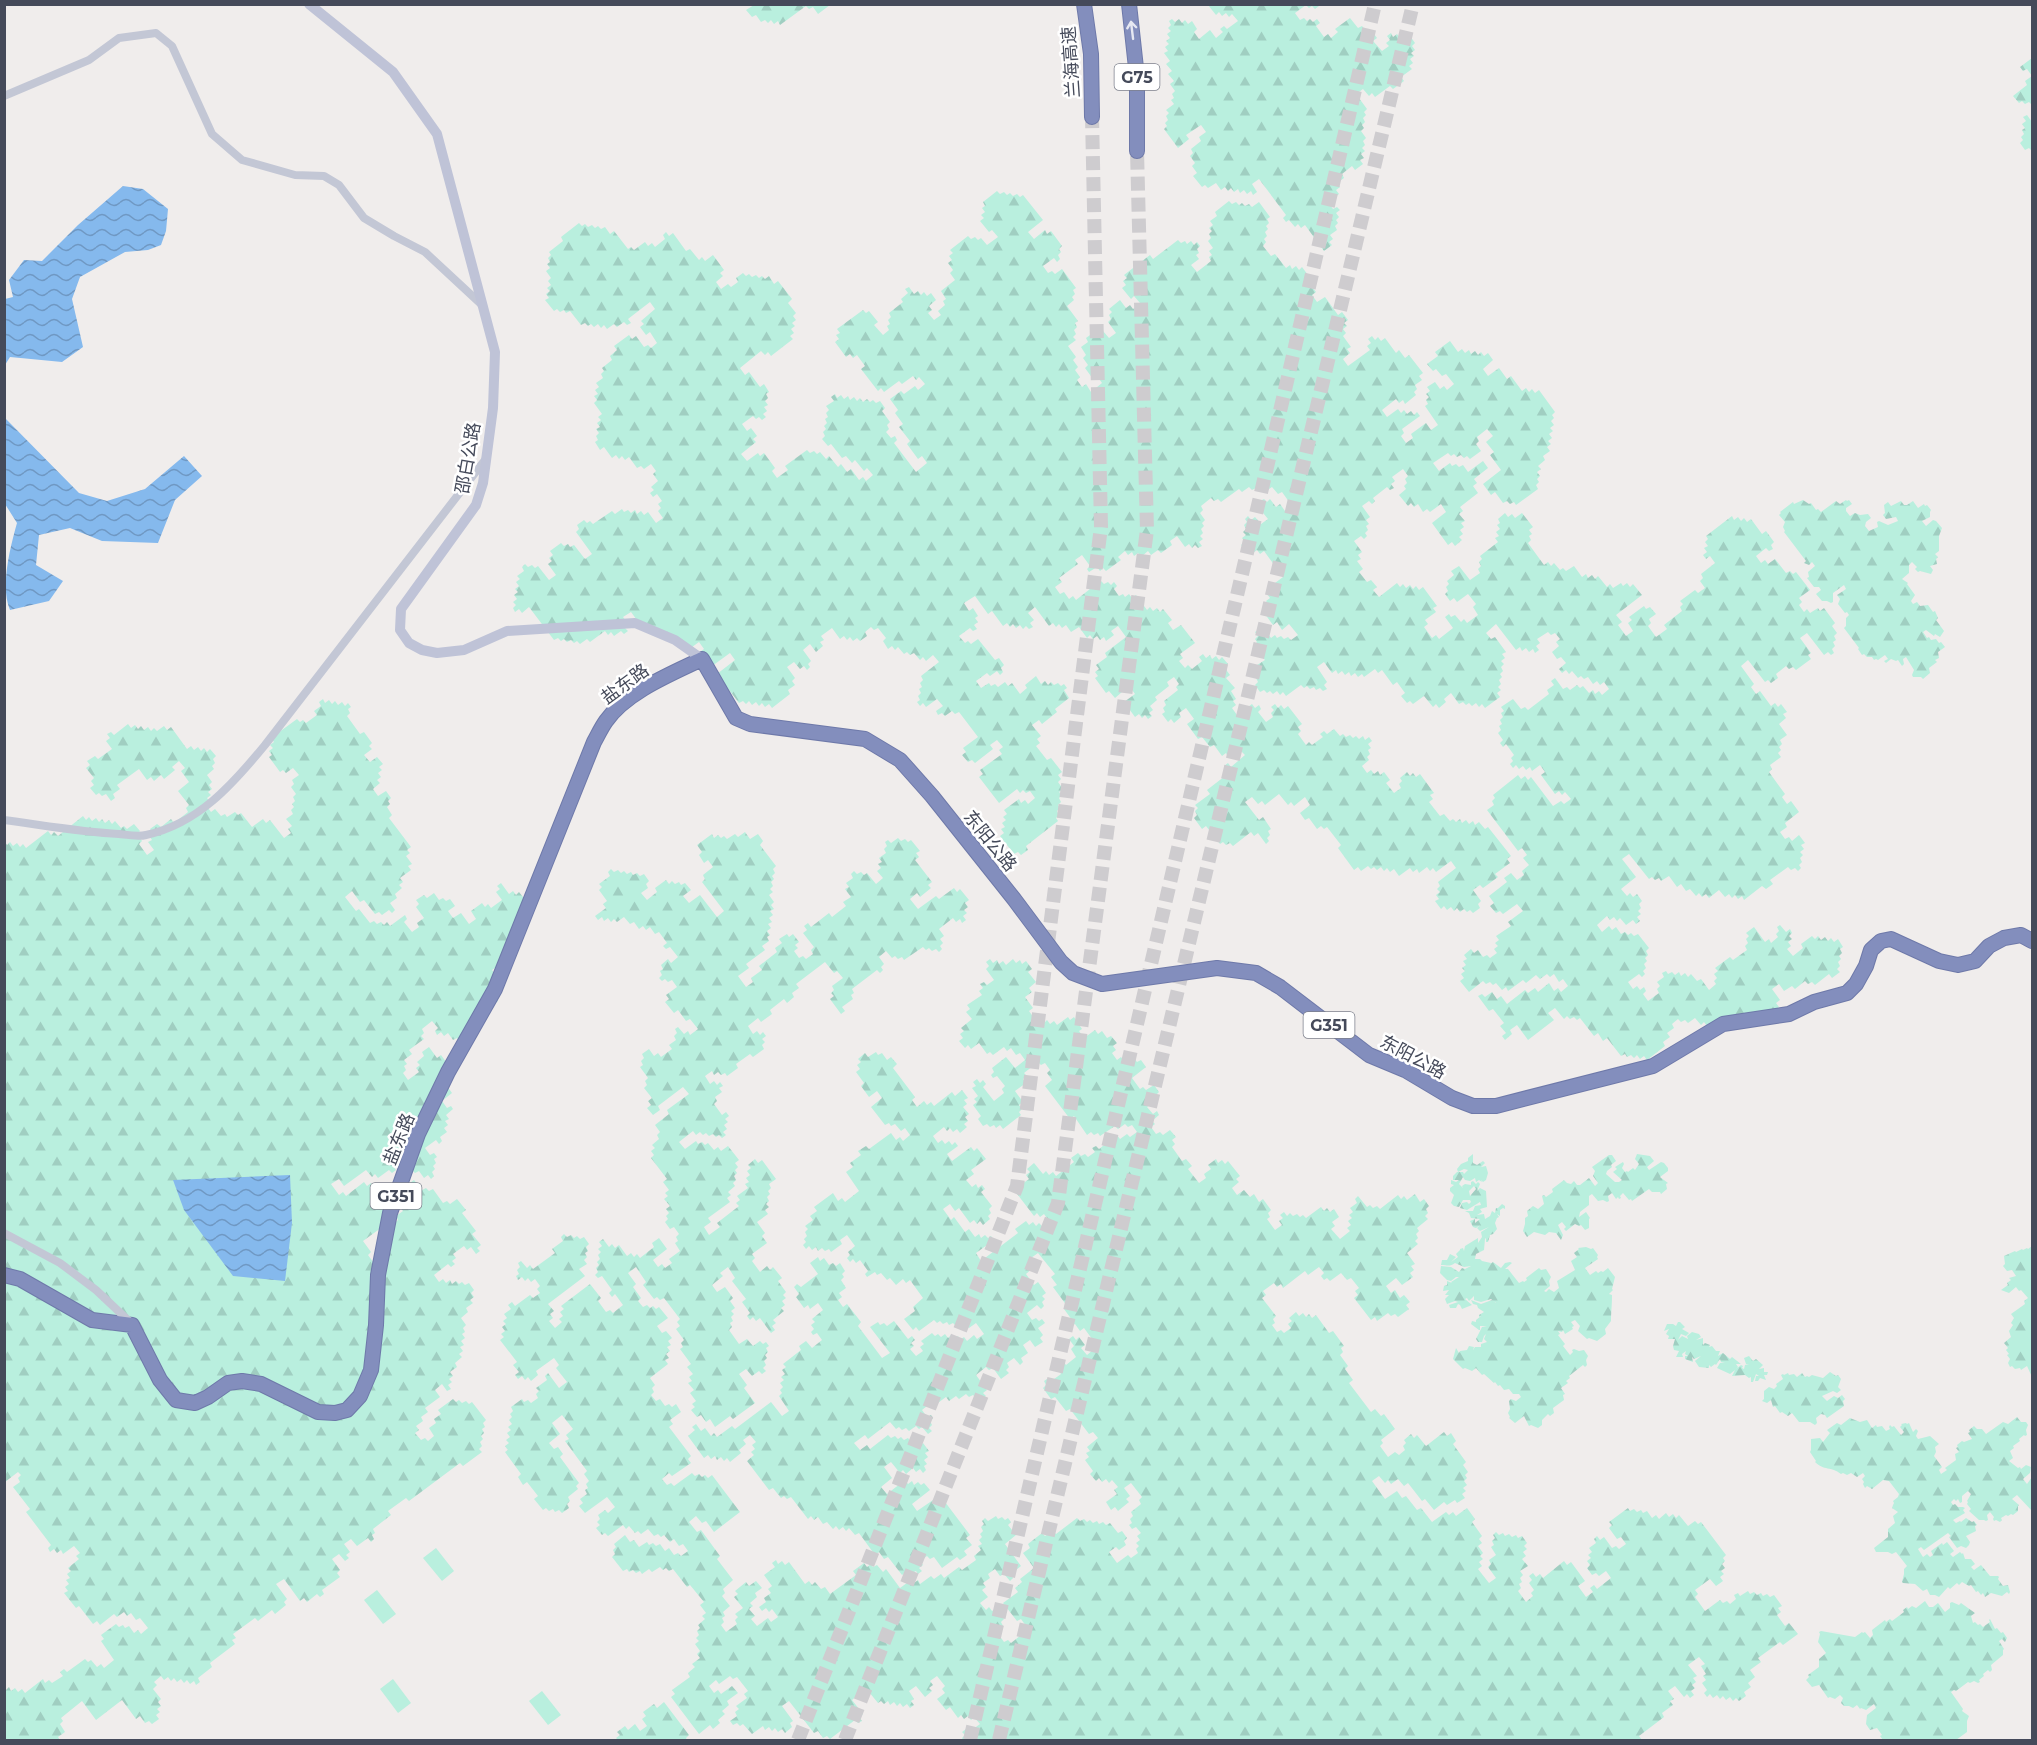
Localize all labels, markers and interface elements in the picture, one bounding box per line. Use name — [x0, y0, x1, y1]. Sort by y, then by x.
one-way arrow — [1126, 20, 1137, 40]
street label: 兰海高速 — [1058, 25, 1084, 99]
road number: G75 — [1114, 64, 1160, 90]
street label: 邵白公路 — [451, 421, 485, 495]
street label: 盐东路 — [597, 659, 653, 709]
street label: 东阳公路 — [959, 806, 1021, 876]
road number: G351 — [1304, 1012, 1354, 1038]
street label: 东阳公路 — [1376, 1030, 1450, 1084]
street label: 盐东路 — [379, 1110, 419, 1168]
road number: G351 — [370, 1183, 422, 1209]

